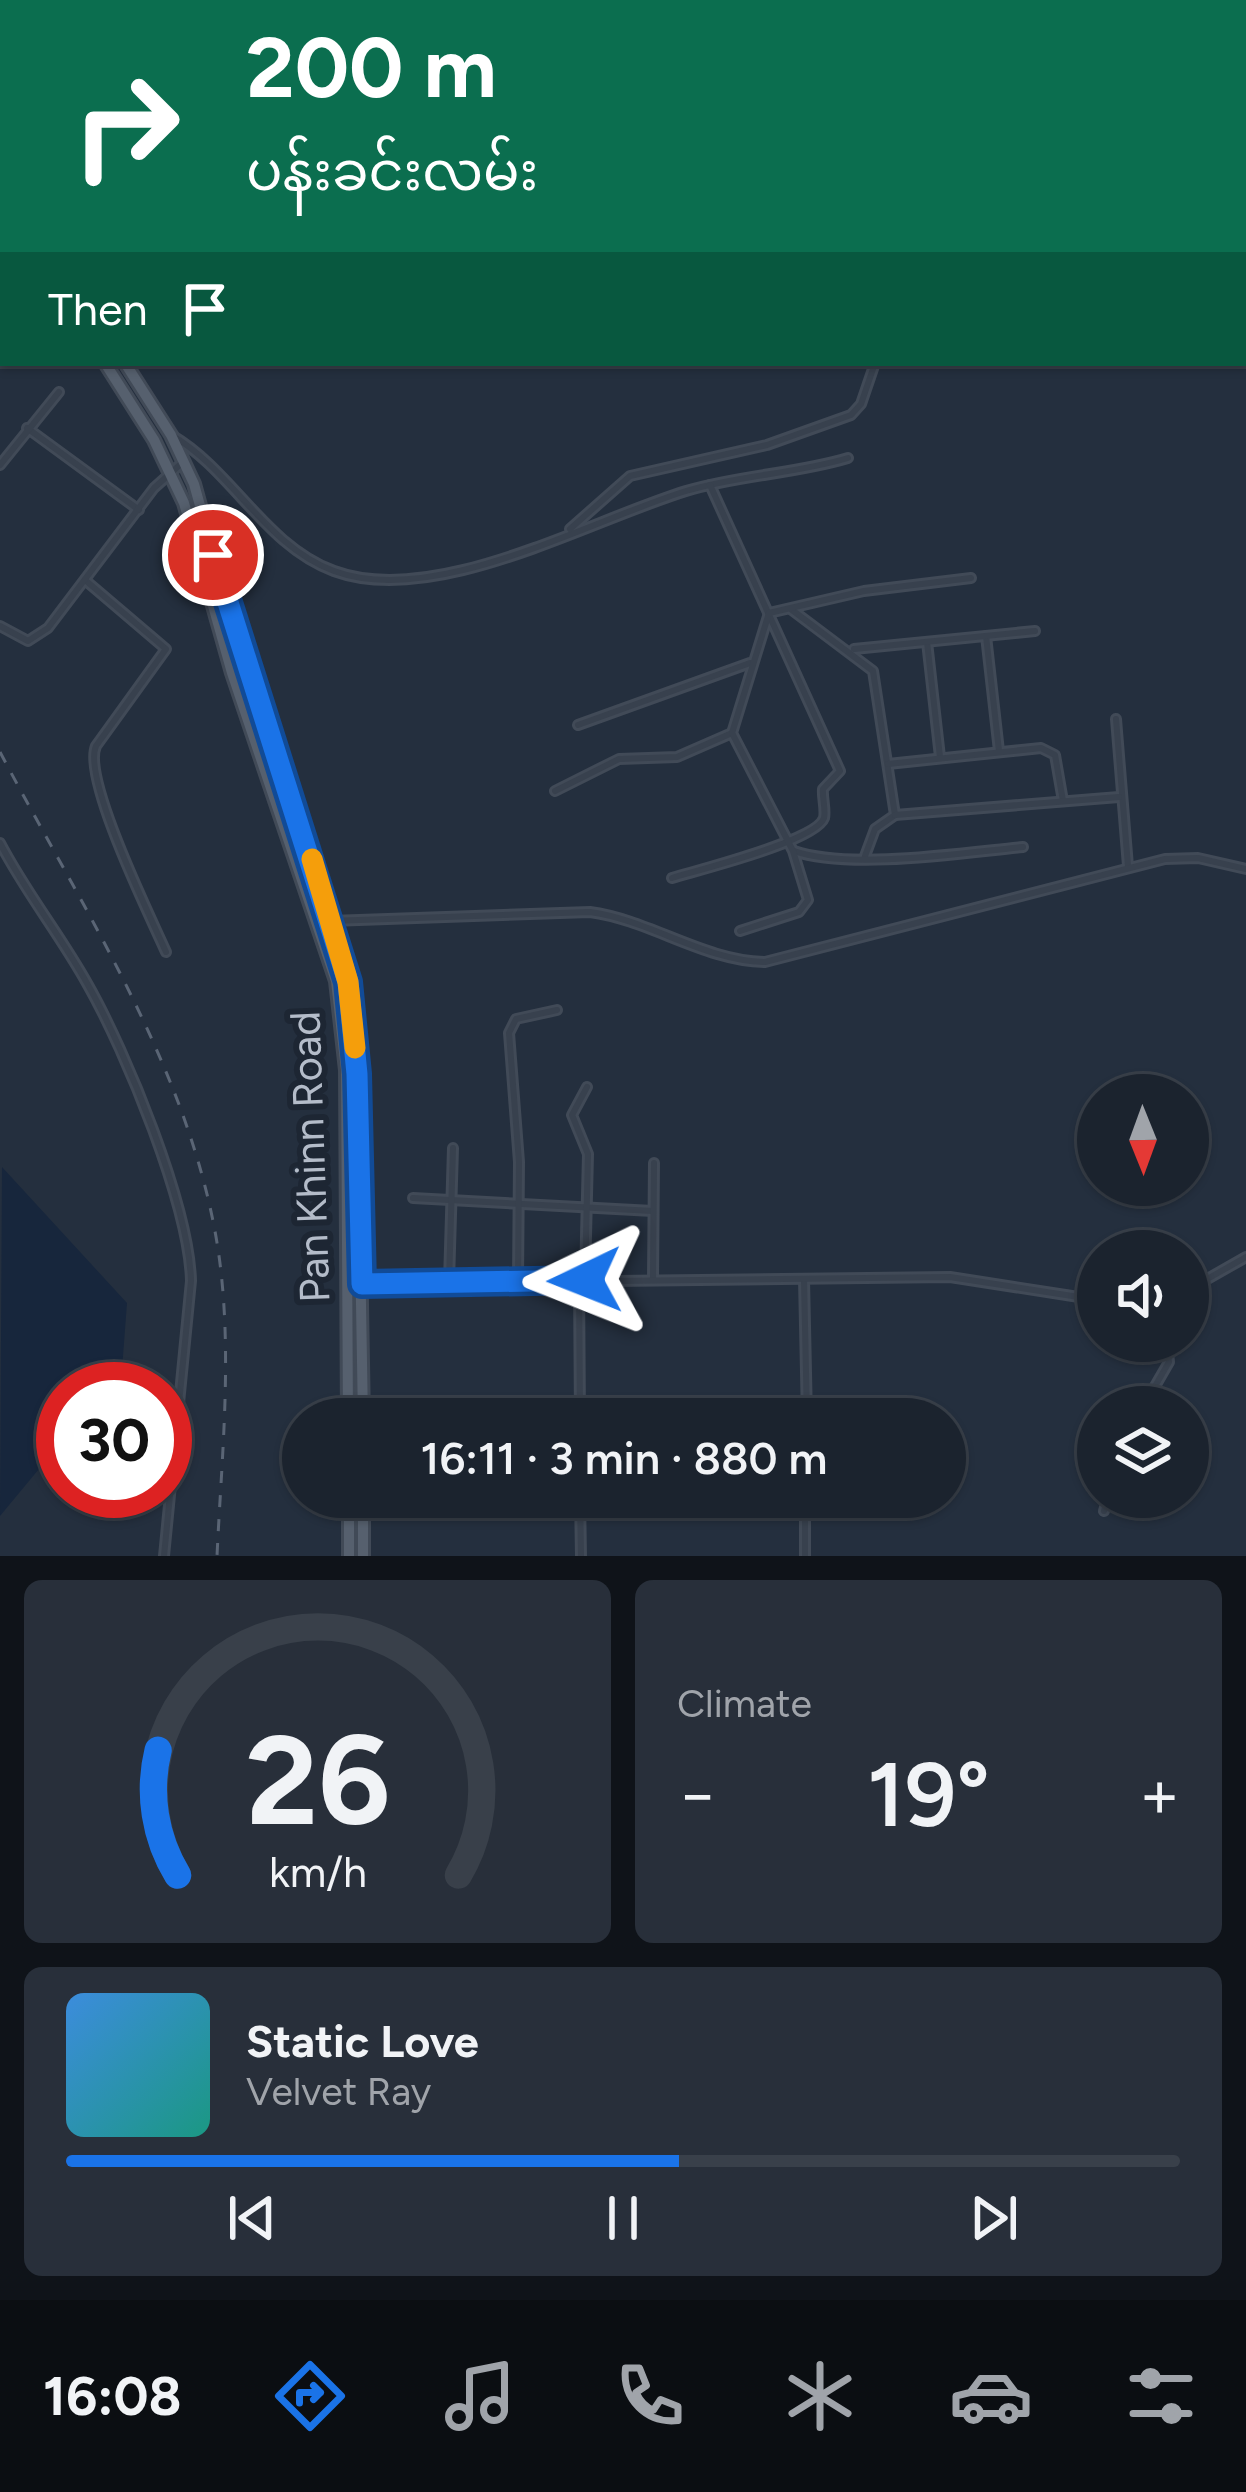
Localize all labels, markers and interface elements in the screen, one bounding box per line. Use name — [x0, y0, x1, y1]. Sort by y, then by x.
text: 200 m — [246, 17, 497, 118]
icon: right — [48, 48, 204, 204]
text: ပန်းခင်းလမ်း — [246, 139, 538, 204]
icon: arrive — [172, 276, 238, 342]
text: Then — [48, 282, 148, 336]
pin — [162, 504, 264, 606]
icon: arrive — [180, 522, 246, 588]
street label: Pan Khinn Road — [279, 1010, 341, 1304]
north arrow — [1077, 1074, 1209, 1206]
map controls — [1077, 1074, 1209, 1518]
position arrow — [522, 1217, 648, 1343]
button: sound — [1077, 1230, 1209, 1362]
speed limit sign: 30 — [36, 1362, 192, 1518]
button: layers — [1077, 1386, 1209, 1518]
text: 16:11 · 3 min · 880 m — [421, 1431, 827, 1485]
text: Climate — [677, 1680, 812, 1727]
text: 26 — [245, 1705, 390, 1855]
text: 19° — [867, 1740, 990, 1849]
text: − — [677, 1754, 718, 1834]
text: + — [1139, 1754, 1180, 1834]
text: km/h — [269, 1845, 366, 1897]
text: Static Love — [246, 2014, 479, 2068]
text: Velvet Ray — [246, 2068, 431, 2115]
icon: previous — [219, 2185, 285, 2251]
icon: pause — [590, 2185, 656, 2251]
icon: next — [961, 2185, 1027, 2251]
icon: directions — [268, 2354, 352, 2438]
icon: music — [438, 2354, 522, 2438]
icon: phone — [608, 2354, 692, 2438]
icon: climate — [778, 2354, 862, 2438]
icon: car — [949, 2354, 1033, 2438]
icon: filters — [1119, 2354, 1203, 2438]
text: 16:08 — [43, 2364, 182, 2429]

